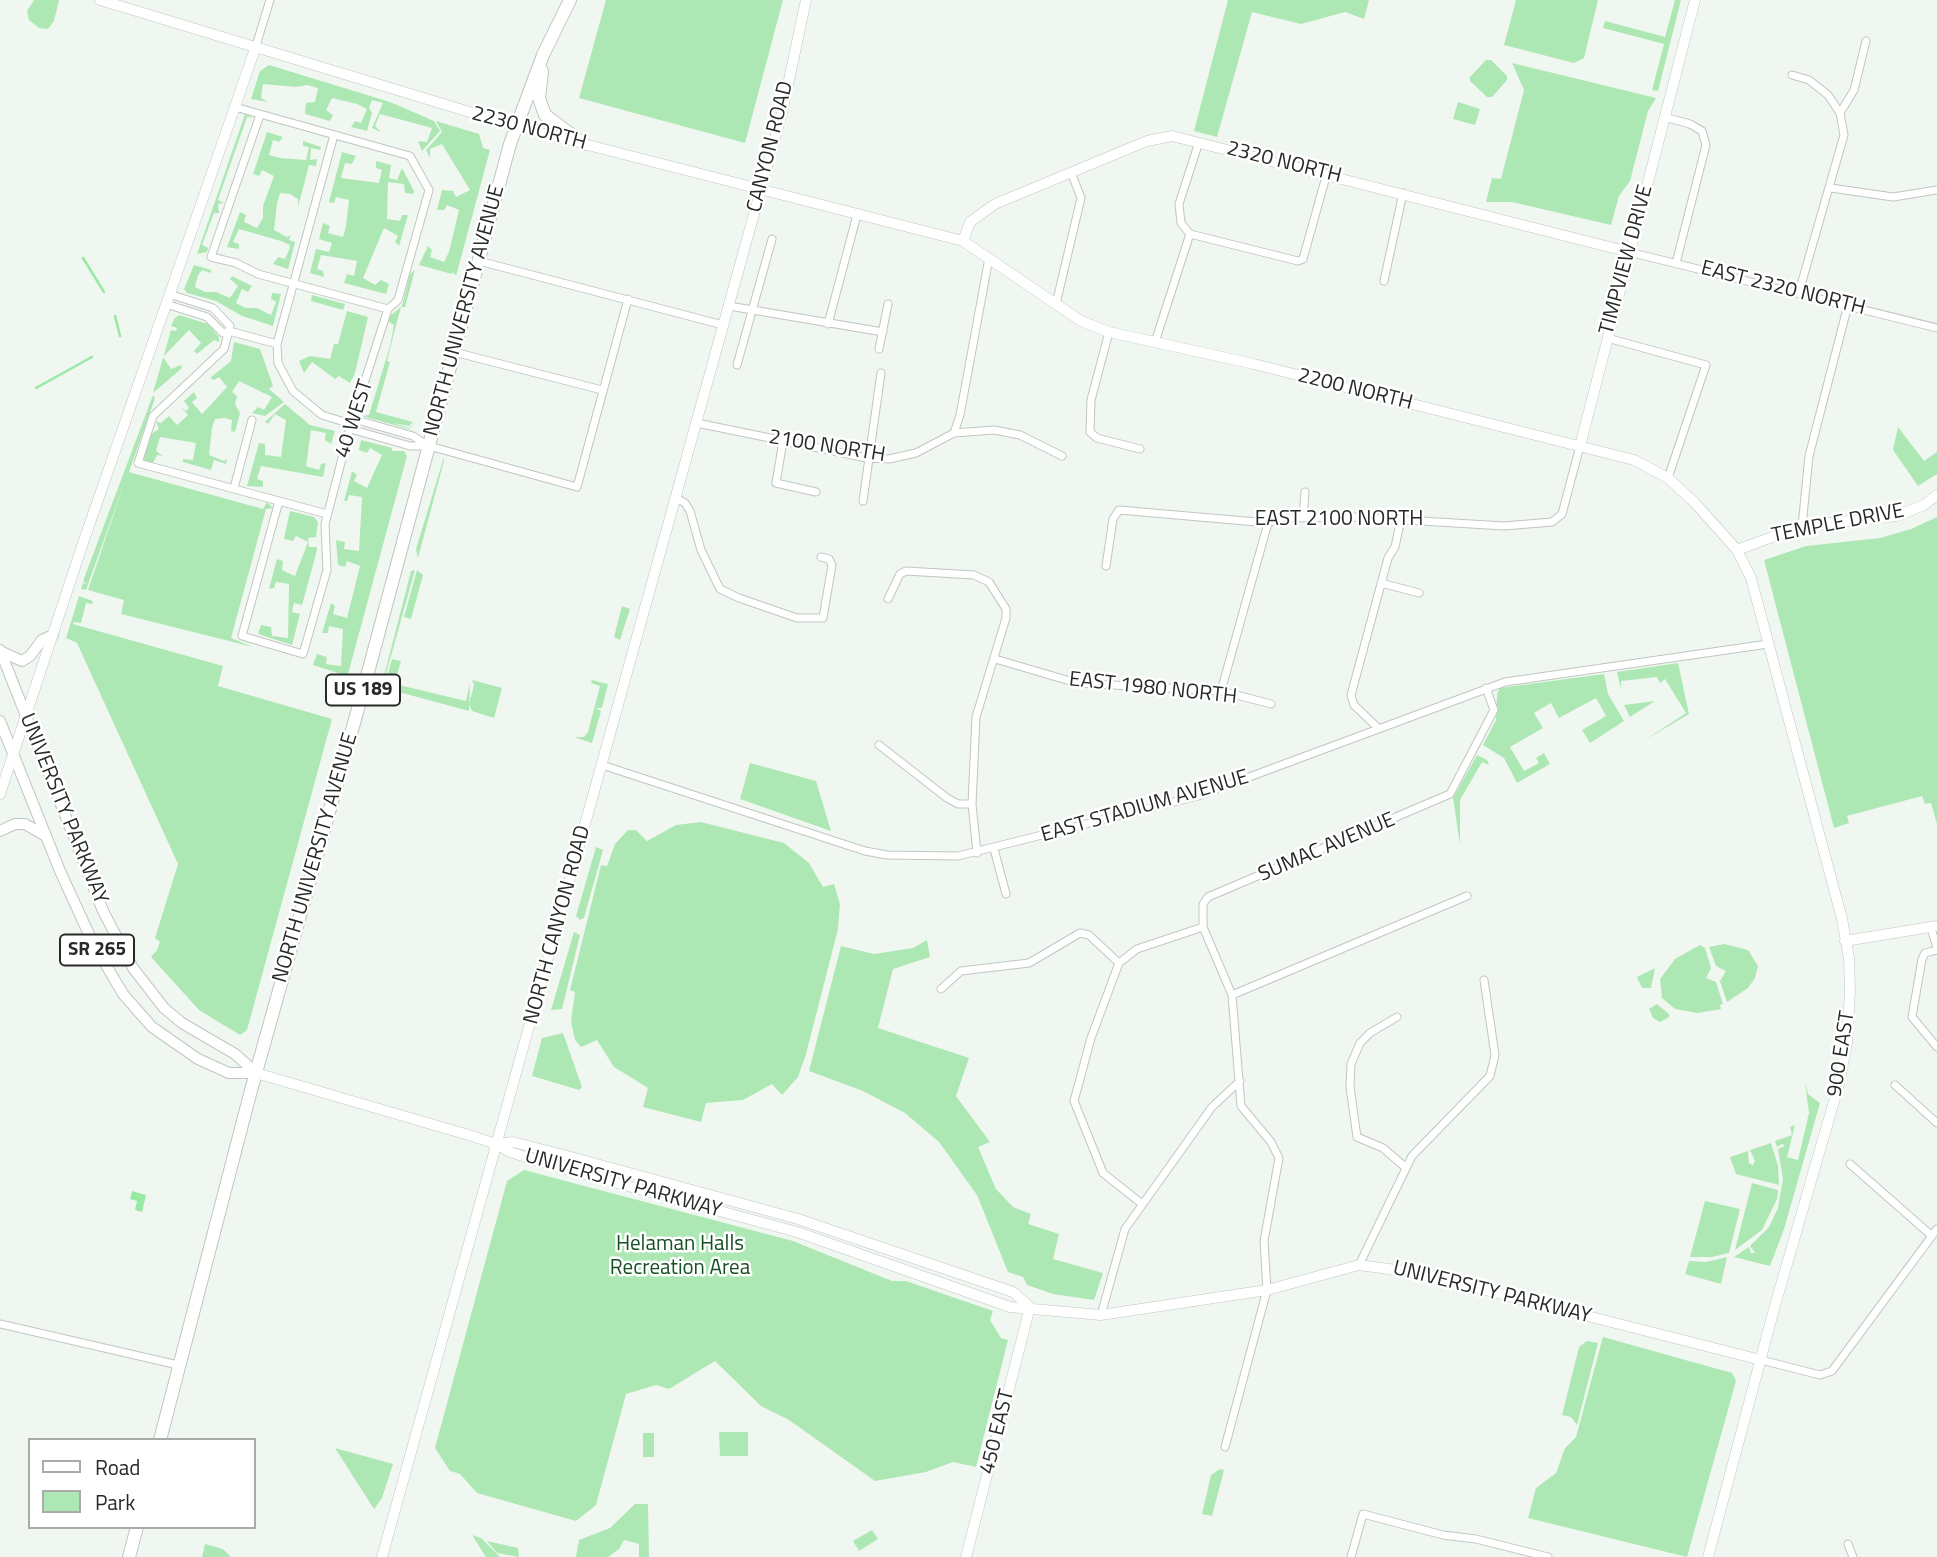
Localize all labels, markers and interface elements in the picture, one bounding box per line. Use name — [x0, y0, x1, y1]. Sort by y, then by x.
street label: CANYON ROAD — [743, 79, 799, 215]
street label: 2230 NORTH — [469, 102, 589, 156]
street label: 2320 NORTH — [1224, 137, 1344, 189]
street label: TIMPVIEW DRIVE — [1595, 182, 1659, 338]
street label: NORTH UNIVERSITY AVENUE — [419, 183, 511, 439]
street label: EAST 2320 NORTH — [1698, 256, 1868, 322]
street label: 2200 NORTH — [1295, 364, 1415, 416]
street label: 40 WEST — [331, 377, 379, 461]
street label: 2100 NORTH — [767, 425, 887, 469]
street label: TEMPLE DRIVE — [1770, 499, 1906, 549]
street label: EAST 2100 NORTH — [1255, 507, 1423, 533]
street label: EAST 1980 NORTH — [1068, 668, 1238, 710]
road number: US 189 — [326, 674, 400, 706]
street label: UNIVERSITY PARKWAY — [13, 710, 113, 908]
street label: NORTH UNIVERSITY AVENUE — [268, 730, 364, 986]
street label: EAST STADIUM AVENUE — [1038, 765, 1252, 849]
street label: SUMAC AVENUE — [1255, 808, 1399, 888]
street label: NORTH CANYON ROAD — [519, 823, 597, 1027]
road number: SR 265 — [60, 934, 134, 966]
street label: 900 EAST — [1823, 1009, 1861, 1099]
street label: UNIVERSITY PARKWAY — [522, 1144, 724, 1224]
park label: Helaman Halls Recreation Area — [610, 1232, 750, 1282]
street label: UNIVERSITY PARKWAY — [1390, 1256, 1594, 1330]
street label: 450 EAST — [975, 1387, 1021, 1477]
legend — [28, 1438, 256, 1529]
text: Road — [95, 1451, 140, 1483]
text: Park — [95, 1486, 135, 1518]

